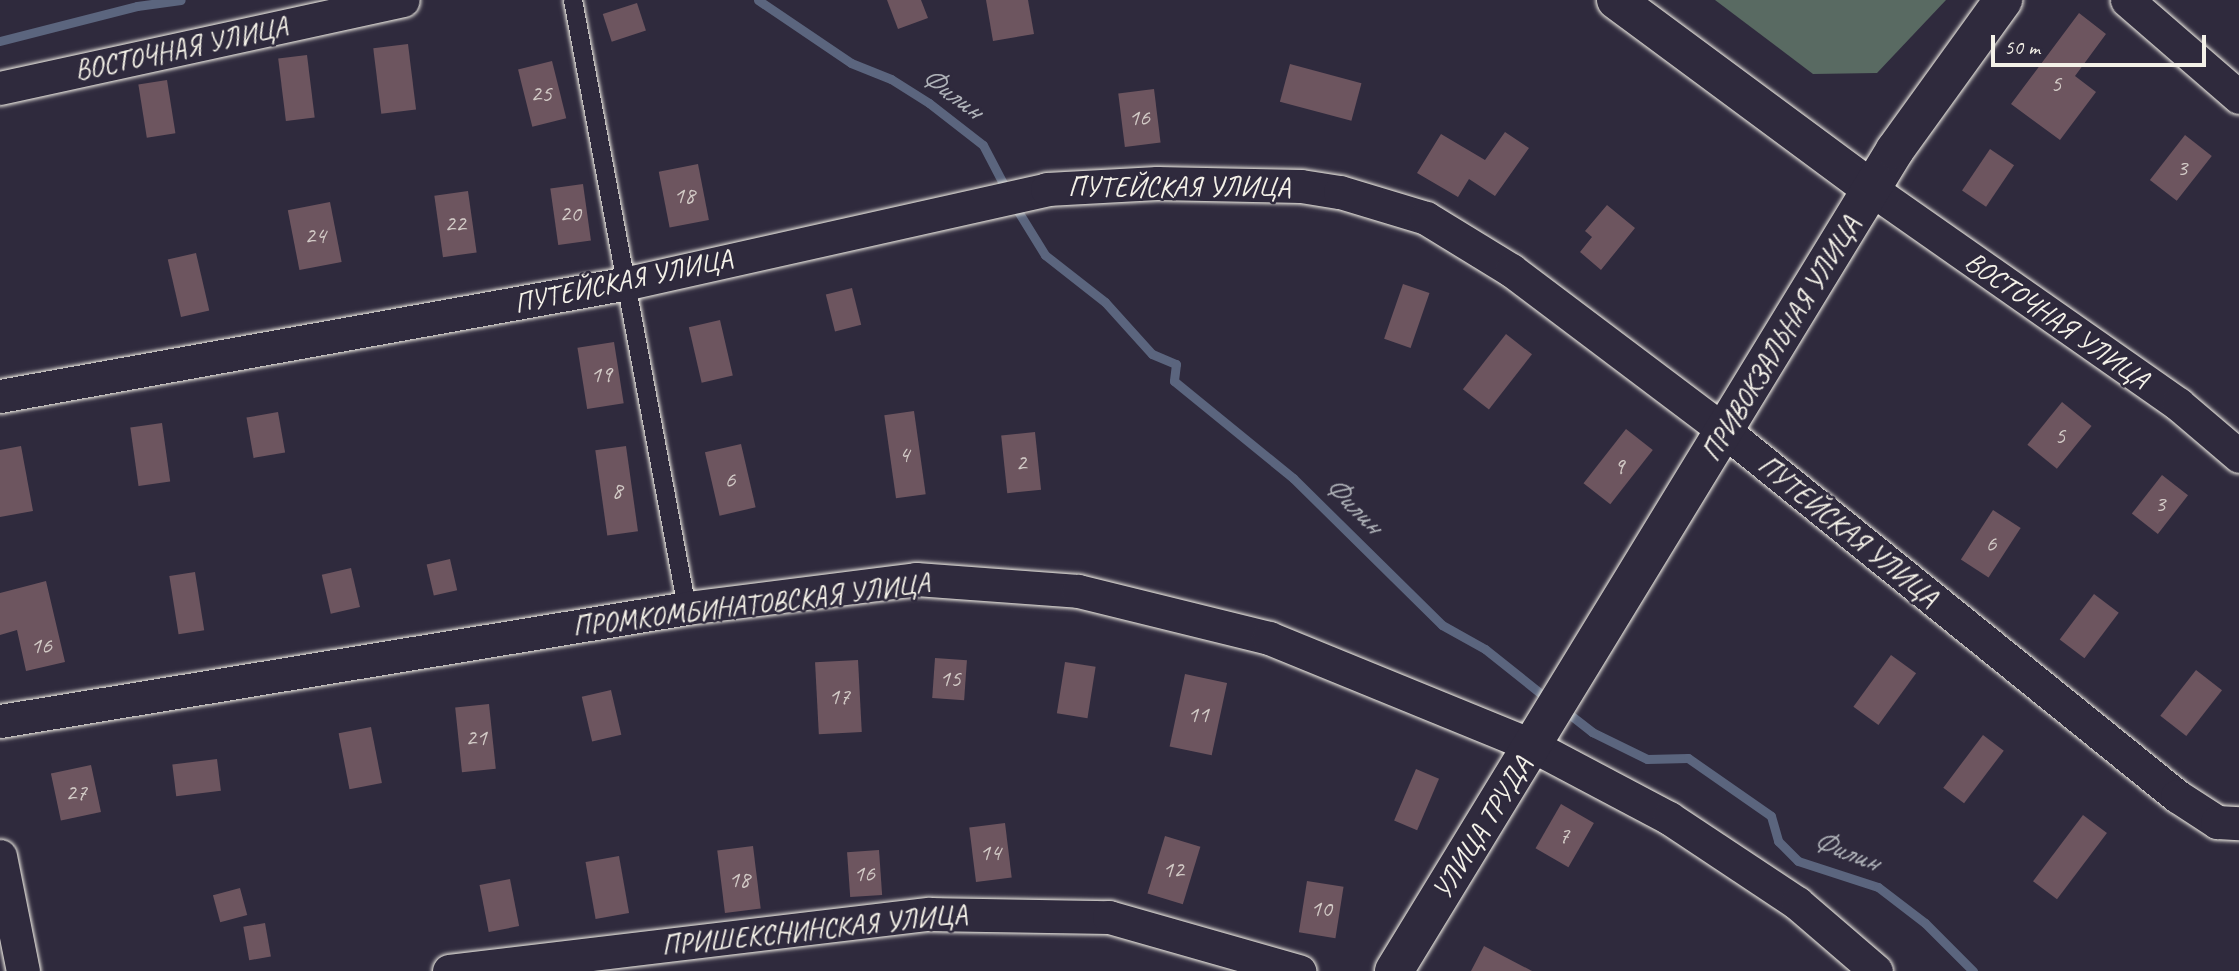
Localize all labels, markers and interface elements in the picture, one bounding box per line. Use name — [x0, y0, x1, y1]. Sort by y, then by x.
street label: ВОСТОЧНАЯ УЛИЦА — [72, 10, 290, 88]
scale bar — [1994, 21, 2209, 65]
text: 50 m — [2004, 34, 2040, 60]
water label: Филин — [914, 58, 990, 126]
house number: 5 — [2051, 70, 2061, 98]
house number: 25 — [530, 80, 552, 108]
house number: 16 — [1128, 104, 1150, 132]
house number: 3 — [2177, 154, 2187, 182]
street label: ПУТЕЙСКАЯ УЛИЦА — [1069, 170, 1289, 204]
house number: 18 — [673, 182, 695, 210]
house number: 20 — [559, 200, 581, 228]
house number: 22 — [444, 210, 466, 238]
street label: ПРИВОКЗАЛЬНАЯ УЛИЦА — [1695, 211, 1867, 467]
house number: 24 — [304, 222, 326, 250]
street label: ПУТЕЙСКАЯ УЛИЦА — [512, 242, 734, 320]
street label: ВОСТОЧНАЯ УЛИЦА — [1959, 244, 2155, 396]
house number: 19 — [590, 361, 612, 389]
house number: 5 — [2055, 422, 2065, 450]
house number: 4 — [899, 441, 909, 469]
house number: 2 — [1016, 449, 1026, 477]
street label: ПУТЕЙСКАЯ УЛИЦА — [1752, 449, 1944, 613]
house number: 9 — [1614, 453, 1624, 481]
house number: 6 — [725, 466, 735, 494]
water label: Филин — [1317, 467, 1391, 541]
house number: 8 — [612, 477, 622, 505]
house number: 3 — [2155, 490, 2165, 518]
house number: 6 — [1986, 530, 1996, 558]
street label: ПРОМКОМБИНАТОВСКАЯ УЛИЦА — [571, 566, 931, 644]
house number: 16 — [30, 632, 52, 660]
house number: 15 — [939, 665, 961, 693]
house number: 17 — [828, 683, 850, 711]
house number: 11 — [1187, 701, 1209, 729]
house number: 21 — [465, 724, 487, 752]
street label: УЛИЦА ТРУДА — [1425, 750, 1539, 906]
house number: 27 — [65, 779, 87, 807]
water label: Филин — [1808, 821, 1884, 879]
house number: 7 — [1559, 822, 1569, 850]
house number: 14 — [979, 839, 1001, 867]
house number: 12 — [1162, 856, 1184, 884]
house number: 16 — [853, 860, 875, 888]
house number: 18 — [728, 866, 750, 894]
house number: 10 — [1310, 895, 1332, 923]
street label: ПРИШЕКСНИНСКАЯ УЛИЦА — [661, 897, 967, 963]

